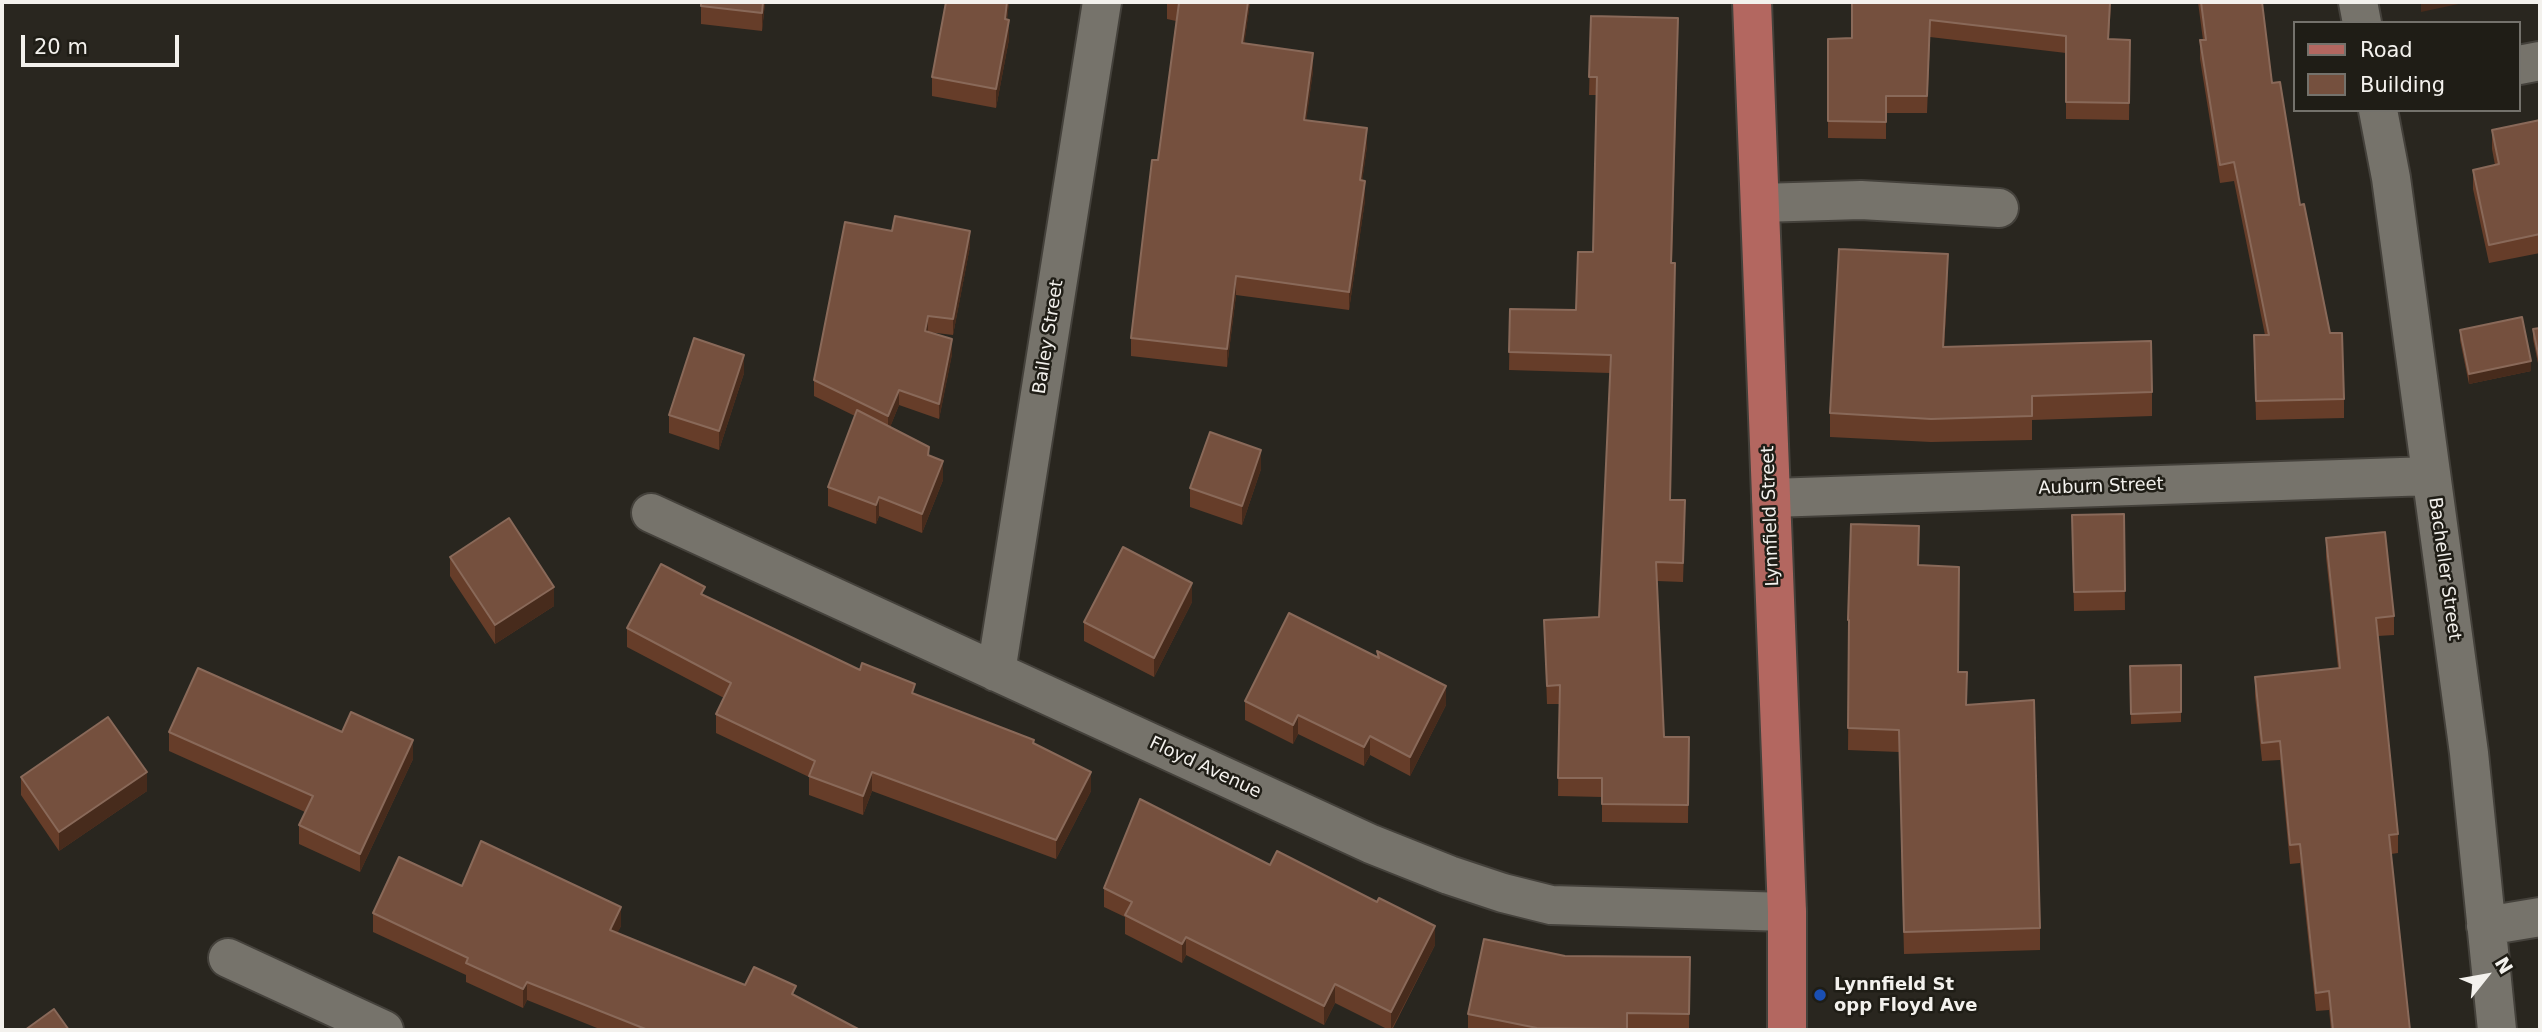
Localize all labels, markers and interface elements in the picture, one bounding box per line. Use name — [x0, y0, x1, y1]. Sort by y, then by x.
scale bar — [24, 21, 182, 65]
legend — [2294, 21, 2521, 112]
text: 20 m — [34, 35, 88, 59]
text: Road — [2360, 38, 2413, 62]
text: Building — [2360, 73, 2445, 97]
street label: Bailey Street — [1029, 278, 1069, 396]
street label: Lynnfield Street — [1758, 445, 1784, 587]
street label: Auburn Street — [2038, 474, 2164, 500]
street label: Bacheller Street — [2423, 496, 2465, 642]
street label: Floyd Avenue — [1146, 733, 1264, 803]
north arrow — [2451, 941, 2521, 1011]
text: N — [2490, 953, 2518, 978]
place label: Lynnfield St opp Floyd Ave — [1834, 974, 1977, 1016]
marker: Lynnfield St opp Floyd Ave — [1812, 987, 1828, 1003]

